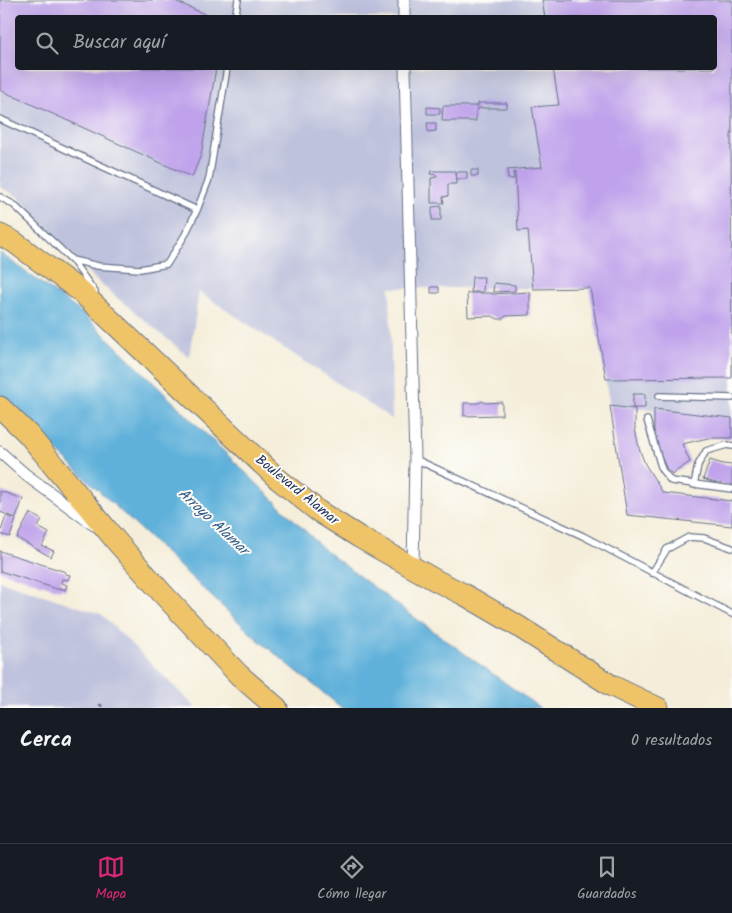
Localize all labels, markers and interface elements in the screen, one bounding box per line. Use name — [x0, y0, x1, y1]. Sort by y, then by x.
search box — [15, 15, 717, 70]
text: Buscar aquí — [73, 28, 165, 58]
icon: search — [33, 29, 61, 57]
street label: Boulevard Alamar — [250, 449, 345, 532]
water label: Arroyo Alamar — [172, 483, 256, 563]
text: Cerca — [20, 724, 72, 757]
text: 0 resultados — [631, 728, 712, 753]
tab: Mapa — [95, 853, 126, 905]
tab: Cómo llegar — [317, 853, 386, 905]
tab: Guardados — [577, 853, 637, 905]

